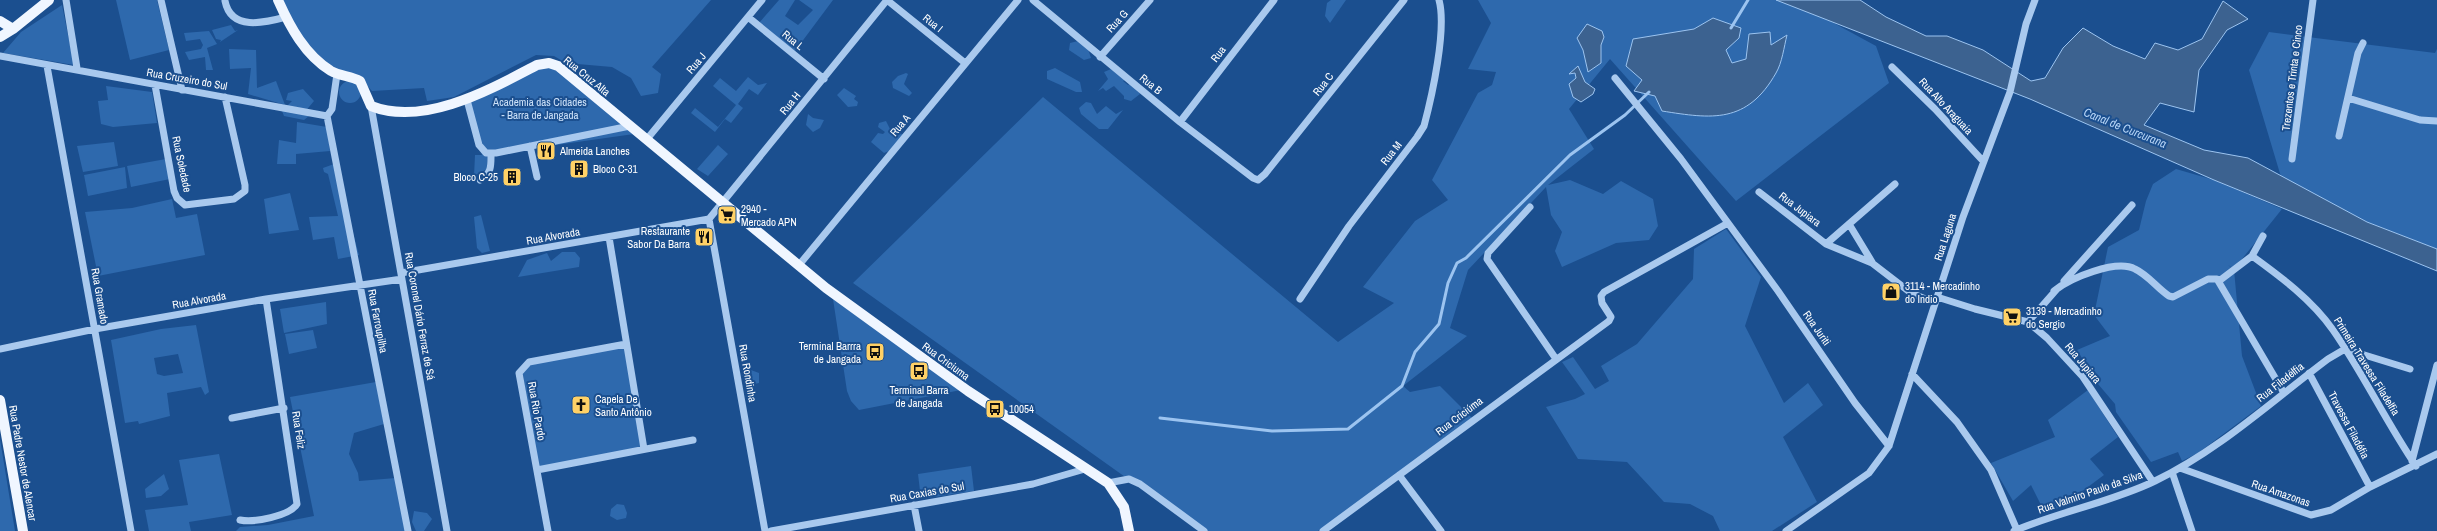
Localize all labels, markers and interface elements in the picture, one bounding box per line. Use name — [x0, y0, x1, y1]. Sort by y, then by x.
street label: Rua G — [1103, 7, 1131, 35]
street label: Rua I — [920, 11, 946, 35]
street label: Trezentos e Trinta e Cinco — [2279, 24, 2305, 132]
street label: Rua L — [779, 27, 807, 53]
street label: Rua — [1207, 43, 1229, 65]
street label: Rua J — [683, 49, 709, 77]
street label: Rua Cruz Alta — [561, 53, 613, 99]
street label: Rua Cruzeiro do Sul — [146, 65, 228, 93]
street label: Rua C — [1310, 69, 1337, 98]
street label: Rua B — [1137, 71, 1165, 97]
street label: Rua Alto Araguaia — [1916, 75, 1976, 137]
street label: Rua H — [777, 89, 803, 117]
park label: Academia das Cidades - Barra de Jangada — [492, 95, 587, 122]
water label: Canal de Curcurana — [2081, 104, 2169, 152]
street label: Rua A — [887, 110, 914, 139]
street label: Rua Soledade — [169, 135, 195, 193]
street label: Rua M — [1377, 138, 1405, 168]
restaurant icon: Almeida Lanches — [535, 140, 557, 162]
place label: Almeida Lanches — [559, 144, 630, 158]
building icon: Bloco C-31 — [568, 158, 590, 180]
place label: Bloco C-31 — [593, 162, 638, 176]
building icon: Bloco C-25 — [501, 166, 523, 188]
place label: Bloco C-25 — [453, 170, 498, 184]
street label: Rua Jupiara — [1776, 189, 1824, 229]
place label: 2940 - Mercado APN — [741, 202, 797, 229]
supermarket icon: 2940 - Mercado APN — [716, 204, 738, 226]
street label: Rua Laguna — [1931, 211, 1959, 263]
street label: Rua Alvorada — [525, 224, 581, 248]
place label: Restaurante Sabor Da Barra — [627, 224, 690, 251]
restaurant icon: Restaurante Sabor Da Barra — [693, 226, 715, 248]
street label: Rua Coronel Dário Ferraz de Sá — [402, 251, 438, 381]
street label: Rua Gramado — [88, 267, 112, 325]
place label: 3114 - Mercadinho do Indio — [1905, 279, 1980, 306]
shop icon: 3114 - Mercadinho do Indio — [1880, 281, 1902, 303]
street label: Rua Alvorada — [171, 288, 227, 312]
street label: Rua Farroupilha — [365, 288, 391, 354]
place label: 3139 - Mercadinho do Sergio — [2026, 304, 2102, 331]
supermarket icon: 3139 - Mercadinho do Sergio — [2001, 306, 2023, 328]
street label: Rua Juriti — [1800, 308, 1834, 348]
street label: Primeira Travessa Filadelfia — [2331, 314, 2403, 418]
place label: Terminal Barrra de Jangada — [799, 339, 861, 366]
street label: Rua Criciuma — [919, 339, 973, 383]
street label: Rua Jupiara — [2062, 340, 2104, 386]
bus stop icon: Terminal Barrra de Jangada — [864, 341, 886, 363]
street label: Rua Rondinha — [736, 343, 760, 403]
street label: Rua Filadélfia — [2254, 359, 2306, 405]
bus stop icon: Terminal Barra de Jangada — [908, 360, 930, 382]
street label: Rua Rio Pardo — [525, 380, 549, 442]
place label: Terminal Barra de Jangada — [889, 383, 949, 410]
street label: Travessa Filadéfia — [2325, 389, 2373, 461]
place label: Capela De Santo Antônio — [595, 392, 652, 419]
church icon: Capela De Santo Antônio — [570, 394, 592, 416]
street label: Rua Criciúma — [1433, 394, 1485, 438]
bus stop icon: 10054 — [984, 398, 1006, 420]
place label: 10054 — [1009, 402, 1034, 416]
street label: Rua Padre Nestor de Alencar — [6, 404, 40, 522]
street label: Rua Feliz — [289, 410, 309, 450]
street label: Rua Valmiro Paulo da Silva — [2036, 467, 2144, 517]
street label: Rua Amazonas — [2250, 476, 2313, 510]
street label: Rua Caxias do Sul — [889, 479, 965, 505]

